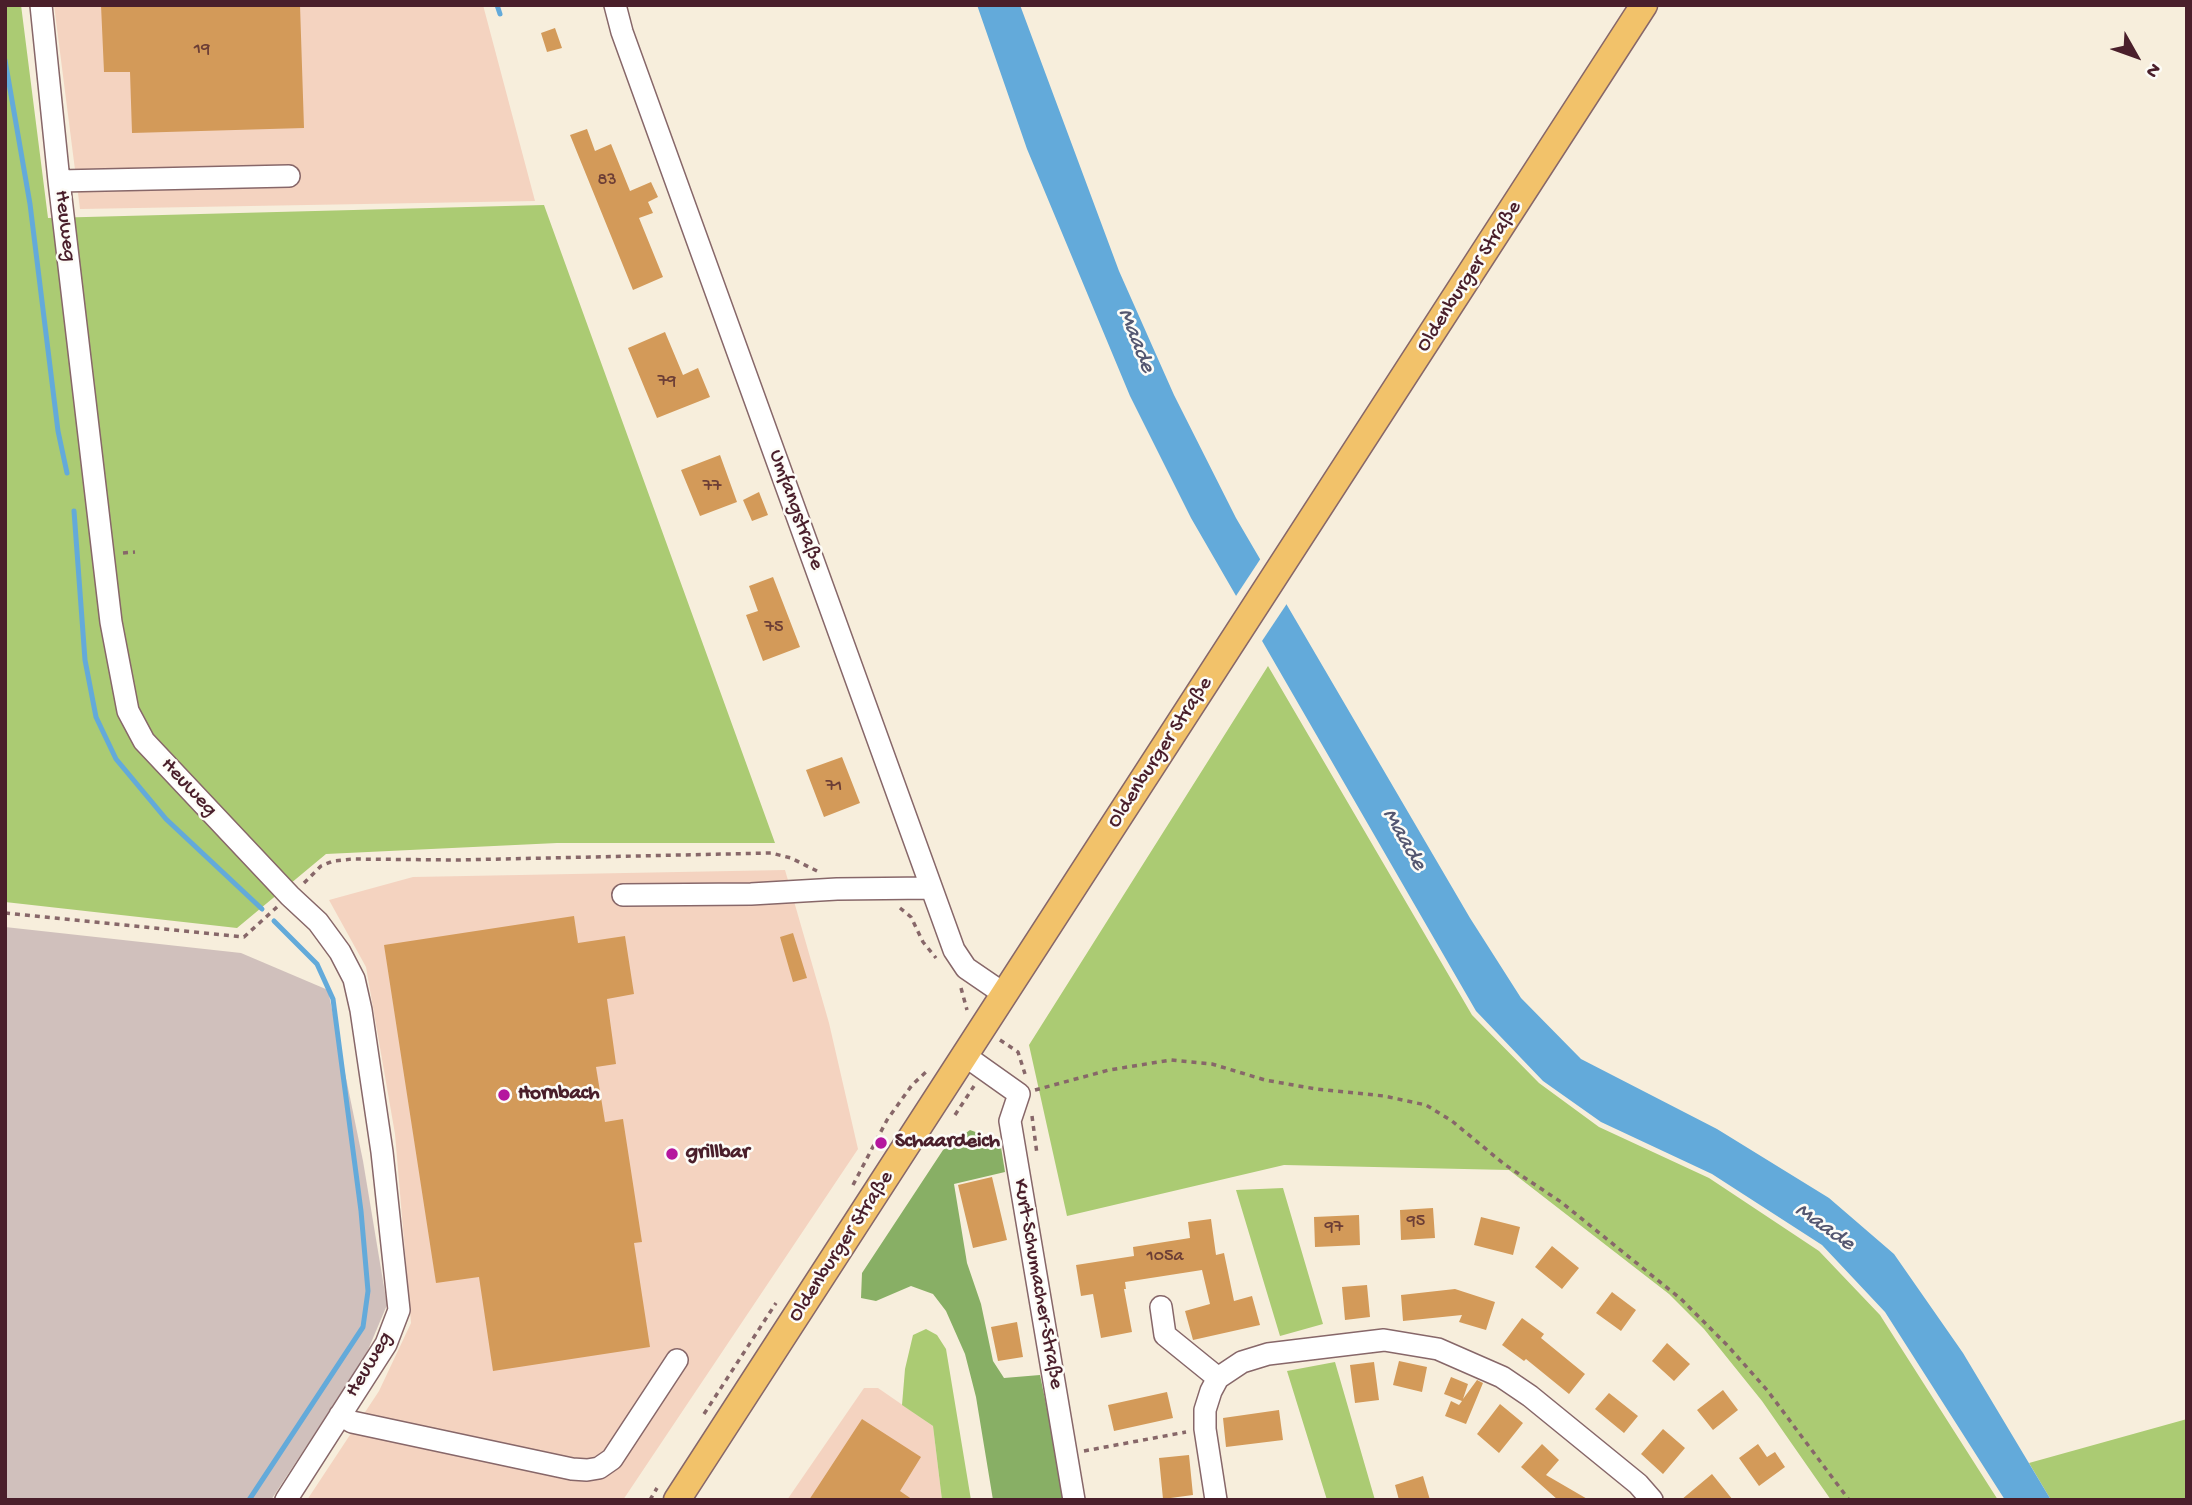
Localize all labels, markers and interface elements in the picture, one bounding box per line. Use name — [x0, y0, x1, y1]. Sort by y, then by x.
north arrow — [2101, 21, 2171, 91]
house number: 19 — [194, 39, 210, 61]
text: N — [2140, 58, 2165, 82]
house number: 83 — [597, 170, 617, 192]
street label: Heuweg — [47, 189, 81, 263]
street label: Oldenburger Straße — [1412, 197, 1528, 357]
water label: Maade — [1110, 305, 1160, 377]
house number: 79 — [658, 371, 676, 393]
street label: Umfangstraße — [762, 446, 828, 574]
house number: 77 — [703, 476, 721, 498]
house number: 75 — [765, 617, 783, 639]
street label: Oldenburger Straße — [1103, 673, 1219, 833]
street label: Heuweg — [154, 753, 222, 823]
house number: 71 — [826, 776, 842, 798]
water label: Maade — [1374, 804, 1432, 876]
place label: Hornbach — [518, 1082, 599, 1108]
marker: Hornbach — [496, 1087, 512, 1103]
place label: Schaardeich — [895, 1130, 1000, 1156]
marker: Schaardeich — [873, 1135, 889, 1151]
place label: grillbar — [686, 1141, 749, 1167]
marker: grillbar — [664, 1146, 680, 1162]
street label: Oldenburger Straße — [784, 1167, 900, 1327]
street label: Kurt-Schumacher-Straße — [1006, 1177, 1068, 1391]
water label: Maade — [1789, 1198, 1859, 1258]
house number: 95 — [1407, 1211, 1425, 1233]
house number: 97 — [1325, 1217, 1343, 1239]
house number: 105a — [1147, 1246, 1183, 1268]
street label: Heuweg — [341, 1328, 399, 1402]

